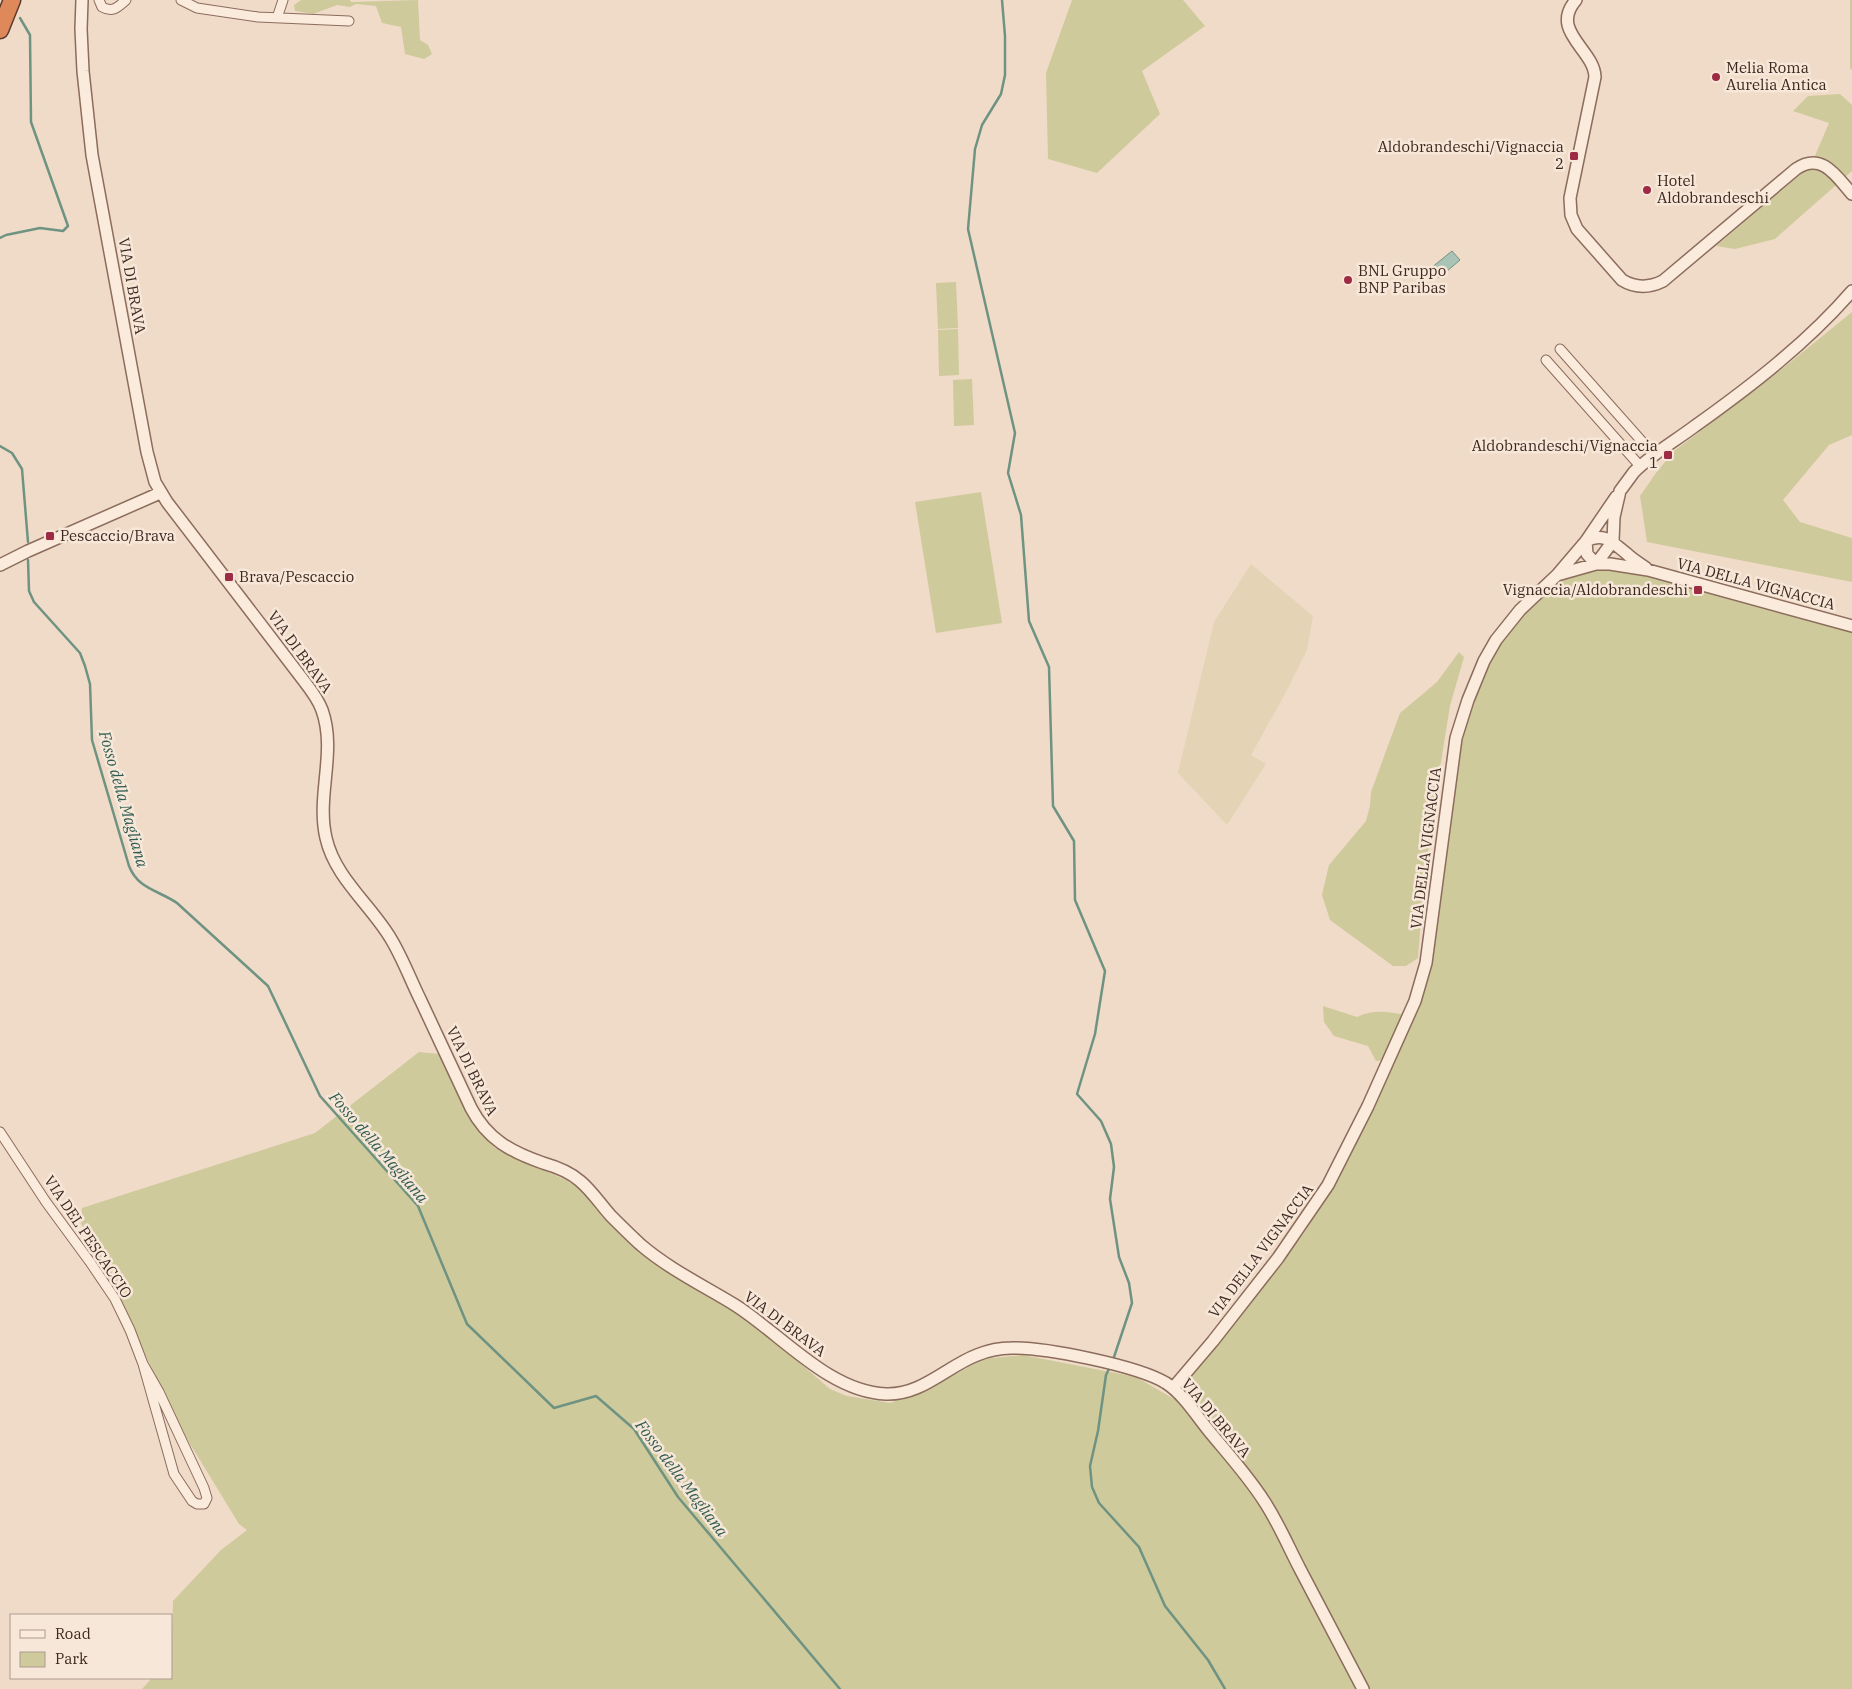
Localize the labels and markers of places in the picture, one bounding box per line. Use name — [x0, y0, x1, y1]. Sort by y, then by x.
place label: Melia Roma Aurelia Antica — [1726, 58, 1827, 94]
marker: Melia Roma Aurelia Antica — [1710, 71, 1722, 83]
place label: Aldobrandeschi/Vignaccia 2 — [1378, 137, 1564, 173]
marker: Aldobrandeschi/Vignaccia 2 — [1568, 150, 1580, 162]
place label: Hotel Aldobrandeschi — [1657, 171, 1769, 207]
marker: Hotel Aldobrandeschi — [1641, 184, 1653, 196]
place label: BNL Gruppo BNP Paribas — [1358, 261, 1446, 297]
marker: BNL Gruppo BNP Paribas — [1342, 274, 1354, 286]
place label: Aldobrandeschi/Vignaccia 1 — [1472, 436, 1658, 472]
marker: Aldobrandeschi/Vignaccia 1 — [1662, 449, 1674, 461]
place label: Pescaccio/Brava — [60, 526, 175, 545]
marker: Pescaccio/Brava — [44, 530, 56, 542]
place label: Brava/Pescaccio — [239, 567, 354, 586]
marker: Brava/Pescaccio — [223, 571, 235, 583]
place label: Vignaccia/Aldobrandeschi — [1503, 580, 1688, 599]
marker: Vignaccia/Aldobrandeschi — [1692, 584, 1704, 596]

